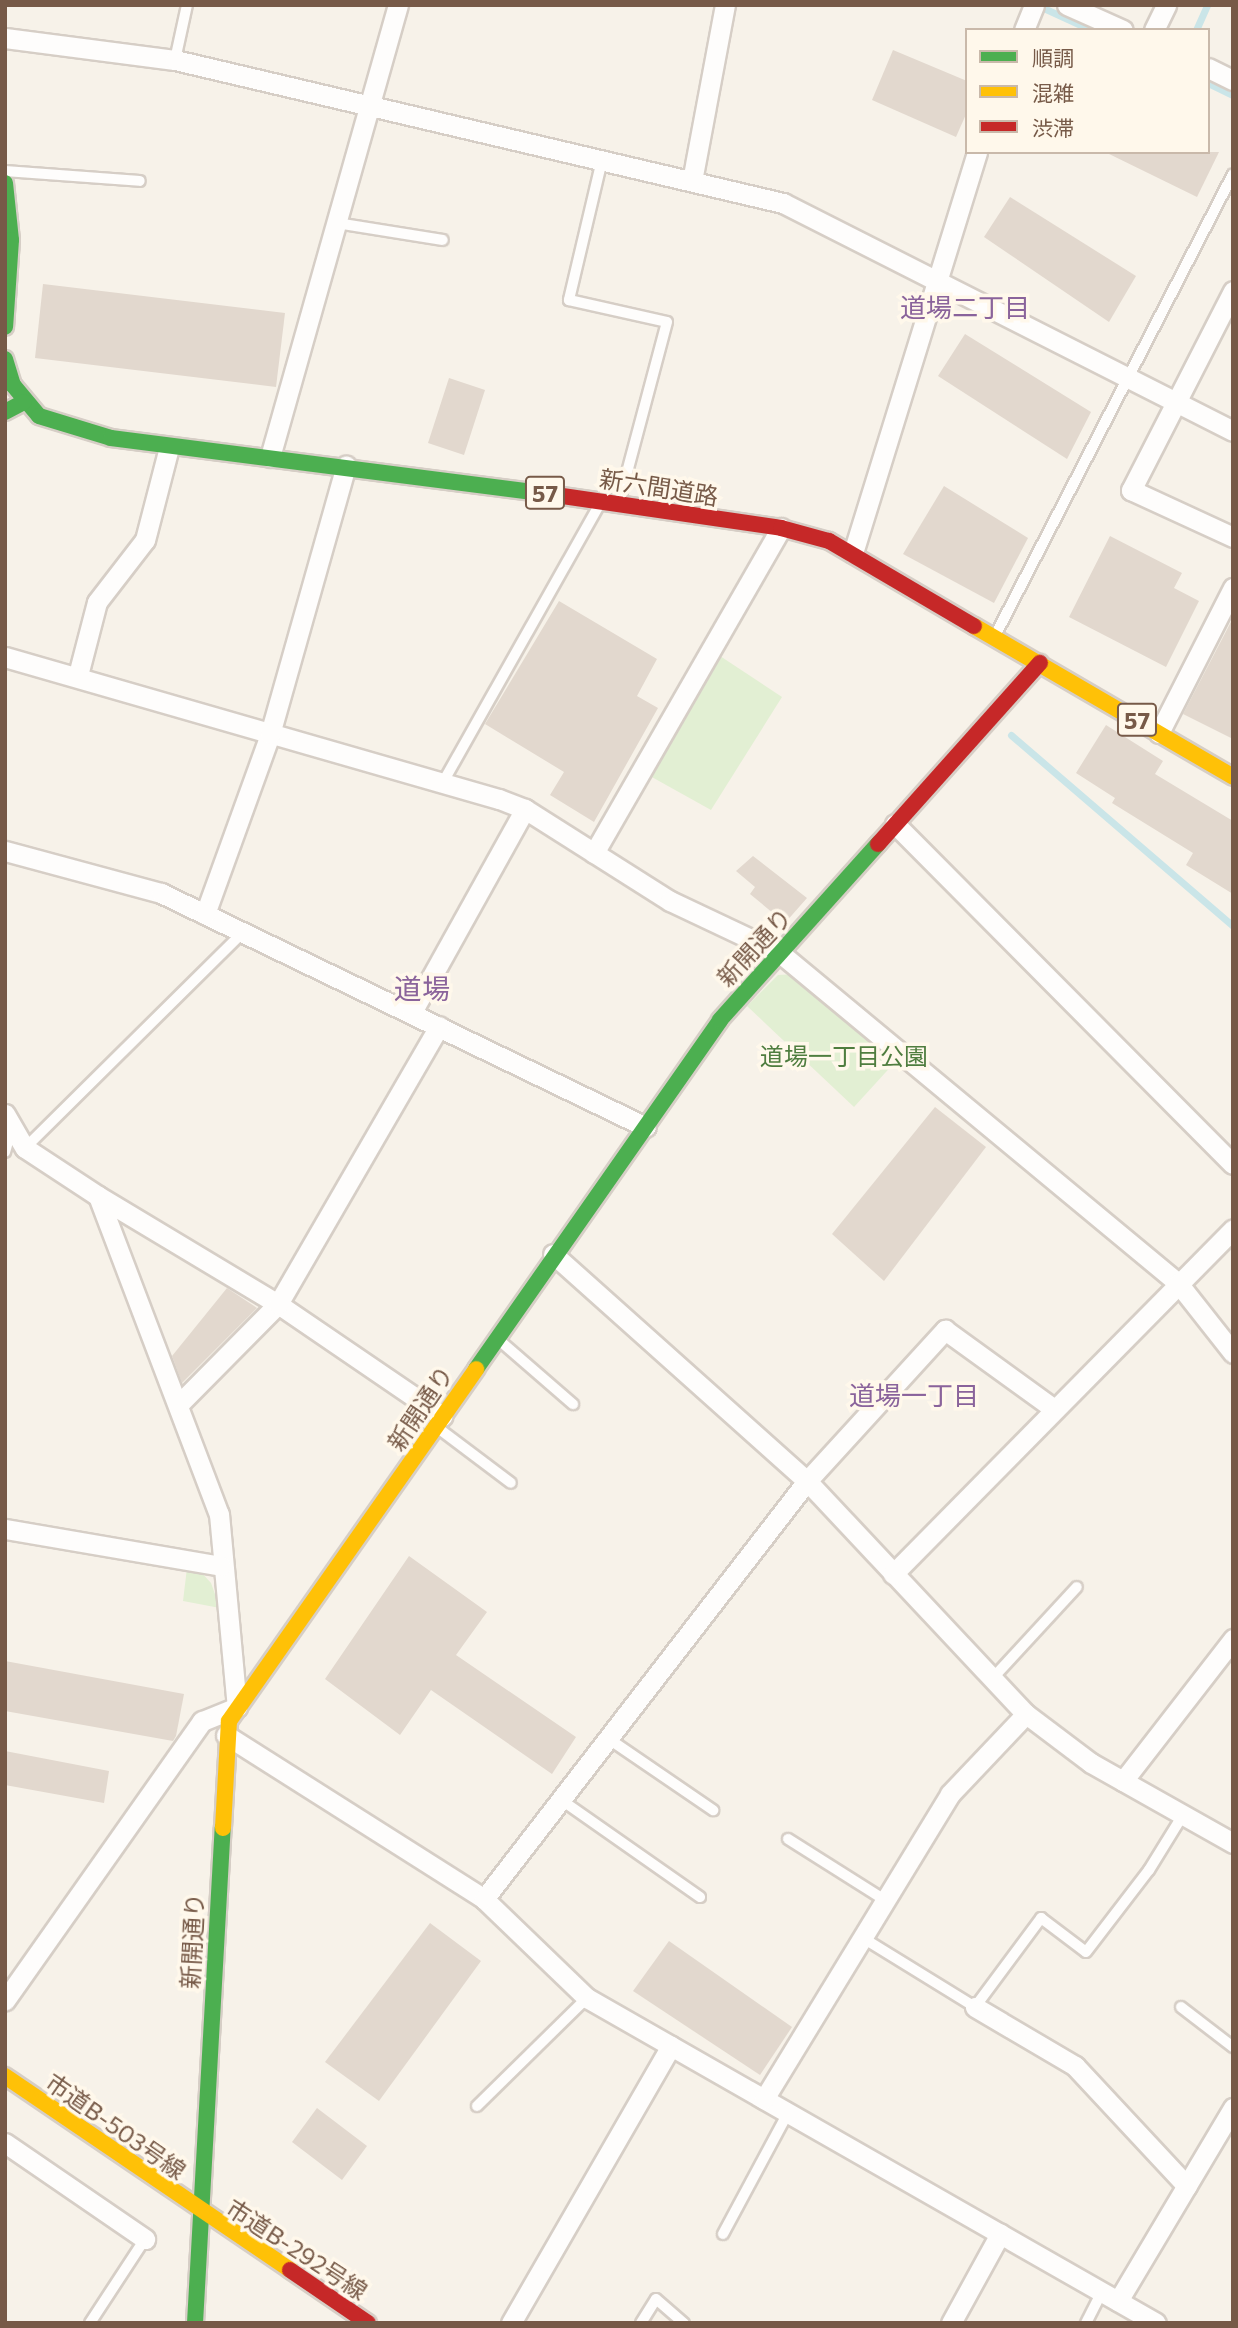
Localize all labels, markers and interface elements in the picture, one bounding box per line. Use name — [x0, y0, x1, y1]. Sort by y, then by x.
legend — [965, 28, 1210, 154]
text: 順調 — [1032, 45, 1074, 70]
text: 混雑 — [1032, 80, 1074, 105]
text: 渋滞 — [1032, 115, 1074, 140]
district label: 道場二丁目 — [900, 291, 1030, 323]
street label: 新六間道路 — [597, 463, 721, 511]
road number: 57 — [524, 474, 566, 512]
road number: 57 — [1116, 700, 1158, 740]
street label: 新開通り — [711, 902, 797, 992]
district label: 道場 — [394, 971, 450, 1005]
park label: 道場一丁目公園 — [760, 1042, 928, 1070]
street label: 新開通り — [381, 1360, 459, 1456]
district label: 道場一丁目 — [849, 1379, 979, 1411]
street label: 新開通り — [175, 1892, 209, 1990]
street label: 市道B-503号線 — [40, 2067, 192, 2185]
street label: 市道B-292号線 — [221, 2193, 373, 2305]

